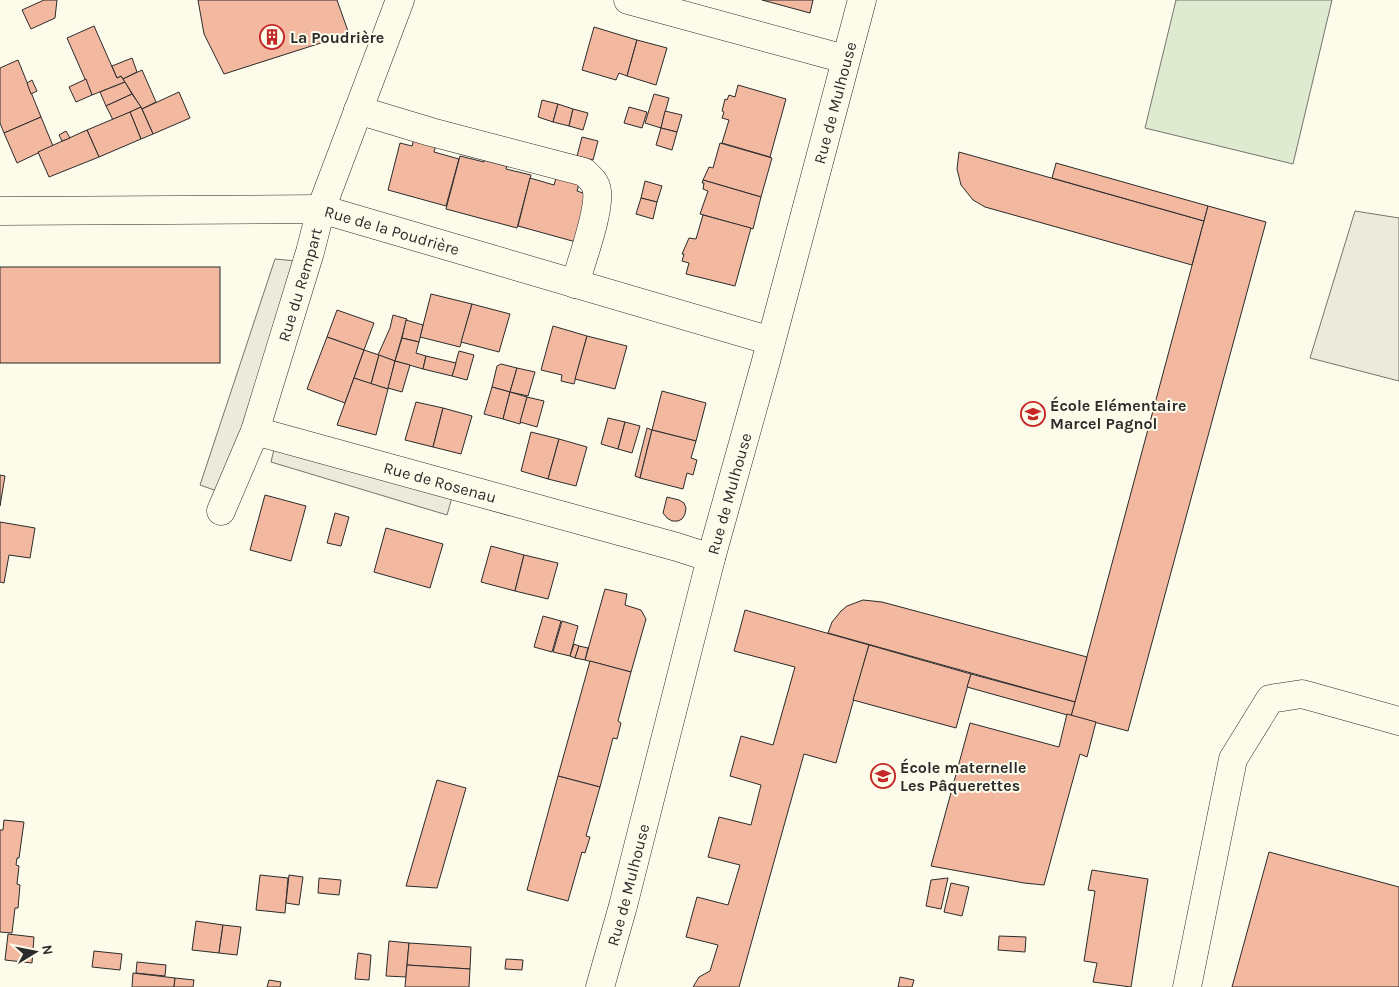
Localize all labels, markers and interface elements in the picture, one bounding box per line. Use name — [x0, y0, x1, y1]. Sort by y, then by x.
building icon: La Poudrière — [259, 24, 285, 50]
place label: La Poudrière — [290, 28, 384, 47]
street label: Rue de Mulhouse — [810, 40, 860, 166]
street label: Rue de la Poudrière — [322, 202, 462, 259]
street label: Rue du Rempart — [274, 226, 326, 344]
place label: École Elémentaire Marcel Pagnol — [1050, 396, 1186, 433]
school or university icon: École Elémentaire Marcel Pagnol — [1020, 401, 1046, 427]
street label: Rue de Mulhouse — [703, 431, 755, 557]
street label: Rue de Rosenau — [381, 458, 499, 507]
place label: École maternelle Les Pâquerettes — [900, 758, 1027, 795]
school or university icon: École maternelle Les Pâquerettes — [870, 763, 896, 789]
street label: Rue de Mulhouse — [603, 822, 653, 948]
north arrow — [10, 927, 60, 977]
text: N — [38, 943, 57, 956]

